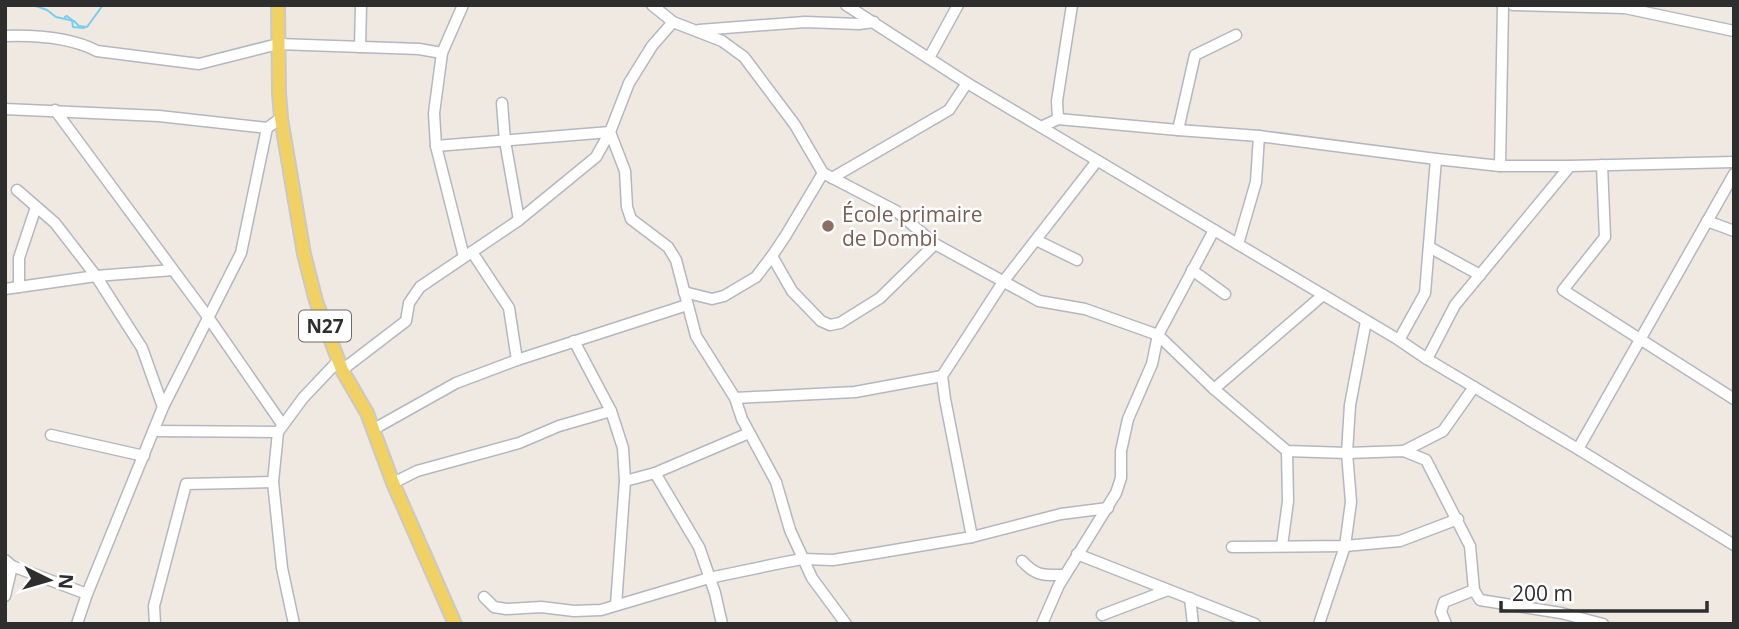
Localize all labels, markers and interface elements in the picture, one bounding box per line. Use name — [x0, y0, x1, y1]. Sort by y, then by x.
place label: École primaire de Dombi — [842, 200, 982, 252]
marker: École primaire de Dombi — [820, 218, 836, 234]
road number: N27 — [299, 310, 351, 342]
north arrow — [14, 545, 84, 615]
scale bar — [1501, 570, 1708, 614]
text: N — [52, 573, 80, 590]
text: 200 m — [1512, 579, 1573, 607]

